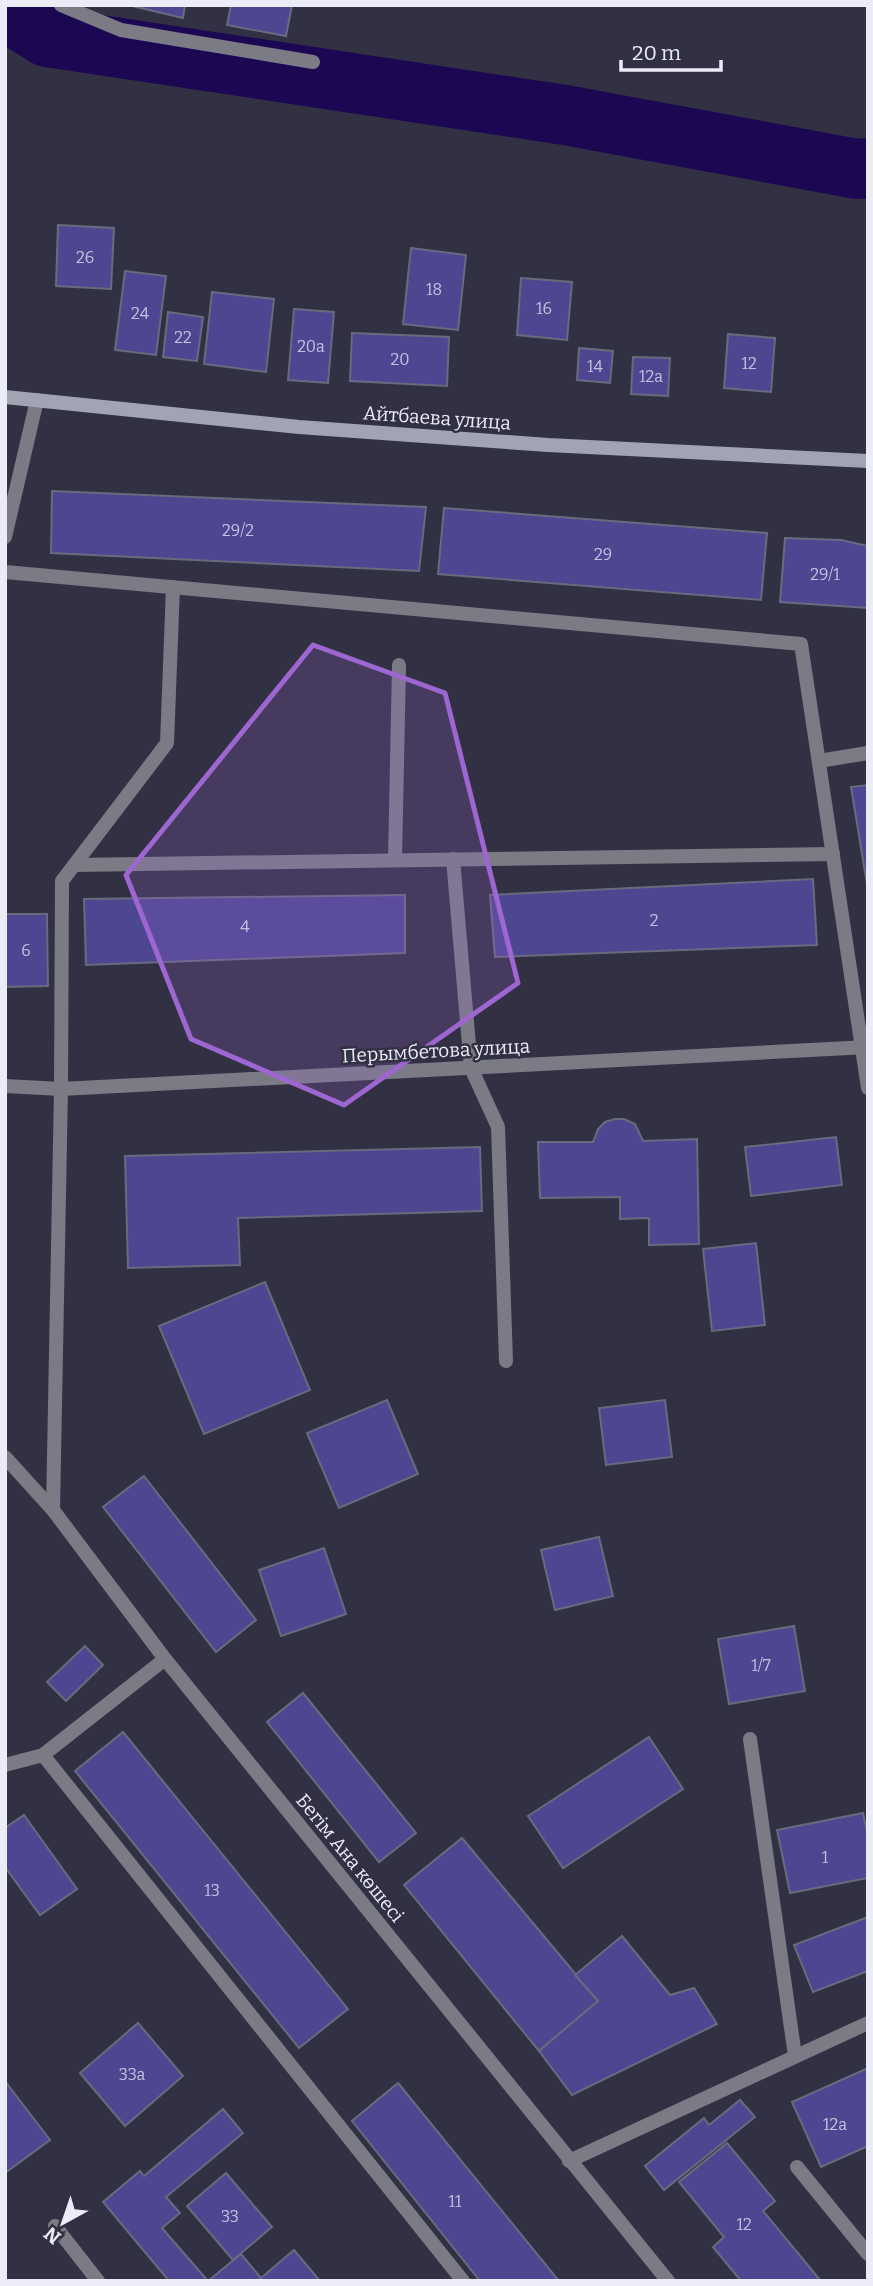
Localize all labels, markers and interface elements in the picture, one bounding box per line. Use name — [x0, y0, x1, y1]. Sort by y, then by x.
scale bar — [621, 28, 721, 72]
text: 20 m — [632, 40, 681, 66]
house number: 26 — [76, 248, 94, 267]
house number: 18 — [426, 280, 442, 299]
house number: 16 — [536, 299, 552, 318]
house number: 24 — [131, 304, 150, 323]
house number: 22 — [174, 328, 192, 347]
house number: 20а — [297, 337, 325, 356]
house number: 20 — [391, 350, 409, 369]
house number: 12 — [741, 354, 757, 373]
house number: 14 — [587, 357, 604, 376]
house number: 12а — [639, 367, 663, 386]
street label: Айтбаева улица — [362, 401, 512, 435]
house number: 29/2 — [222, 521, 254, 540]
house number: 29 — [594, 545, 612, 564]
house number: 29/1 — [810, 565, 840, 584]
house number: 2 — [650, 911, 658, 930]
house number: 4 — [240, 917, 250, 936]
house number: 6 — [21, 941, 31, 960]
street label: Перымбетова улица — [341, 1035, 531, 1067]
house number: 1/7 — [751, 1656, 771, 1675]
street label: Бегім Ана көшесі — [291, 1789, 409, 1927]
house number: 1 — [822, 1848, 829, 1867]
house number: 13 — [204, 1881, 220, 1900]
house number: 33а — [119, 2065, 145, 2084]
house number: 12а — [823, 2115, 847, 2134]
north arrow — [28, 2188, 98, 2258]
house number: 11 — [449, 2192, 462, 2211]
house number: 33 — [221, 2207, 239, 2226]
house number: 12 — [736, 2215, 752, 2234]
text: N — [39, 2222, 65, 2249]

